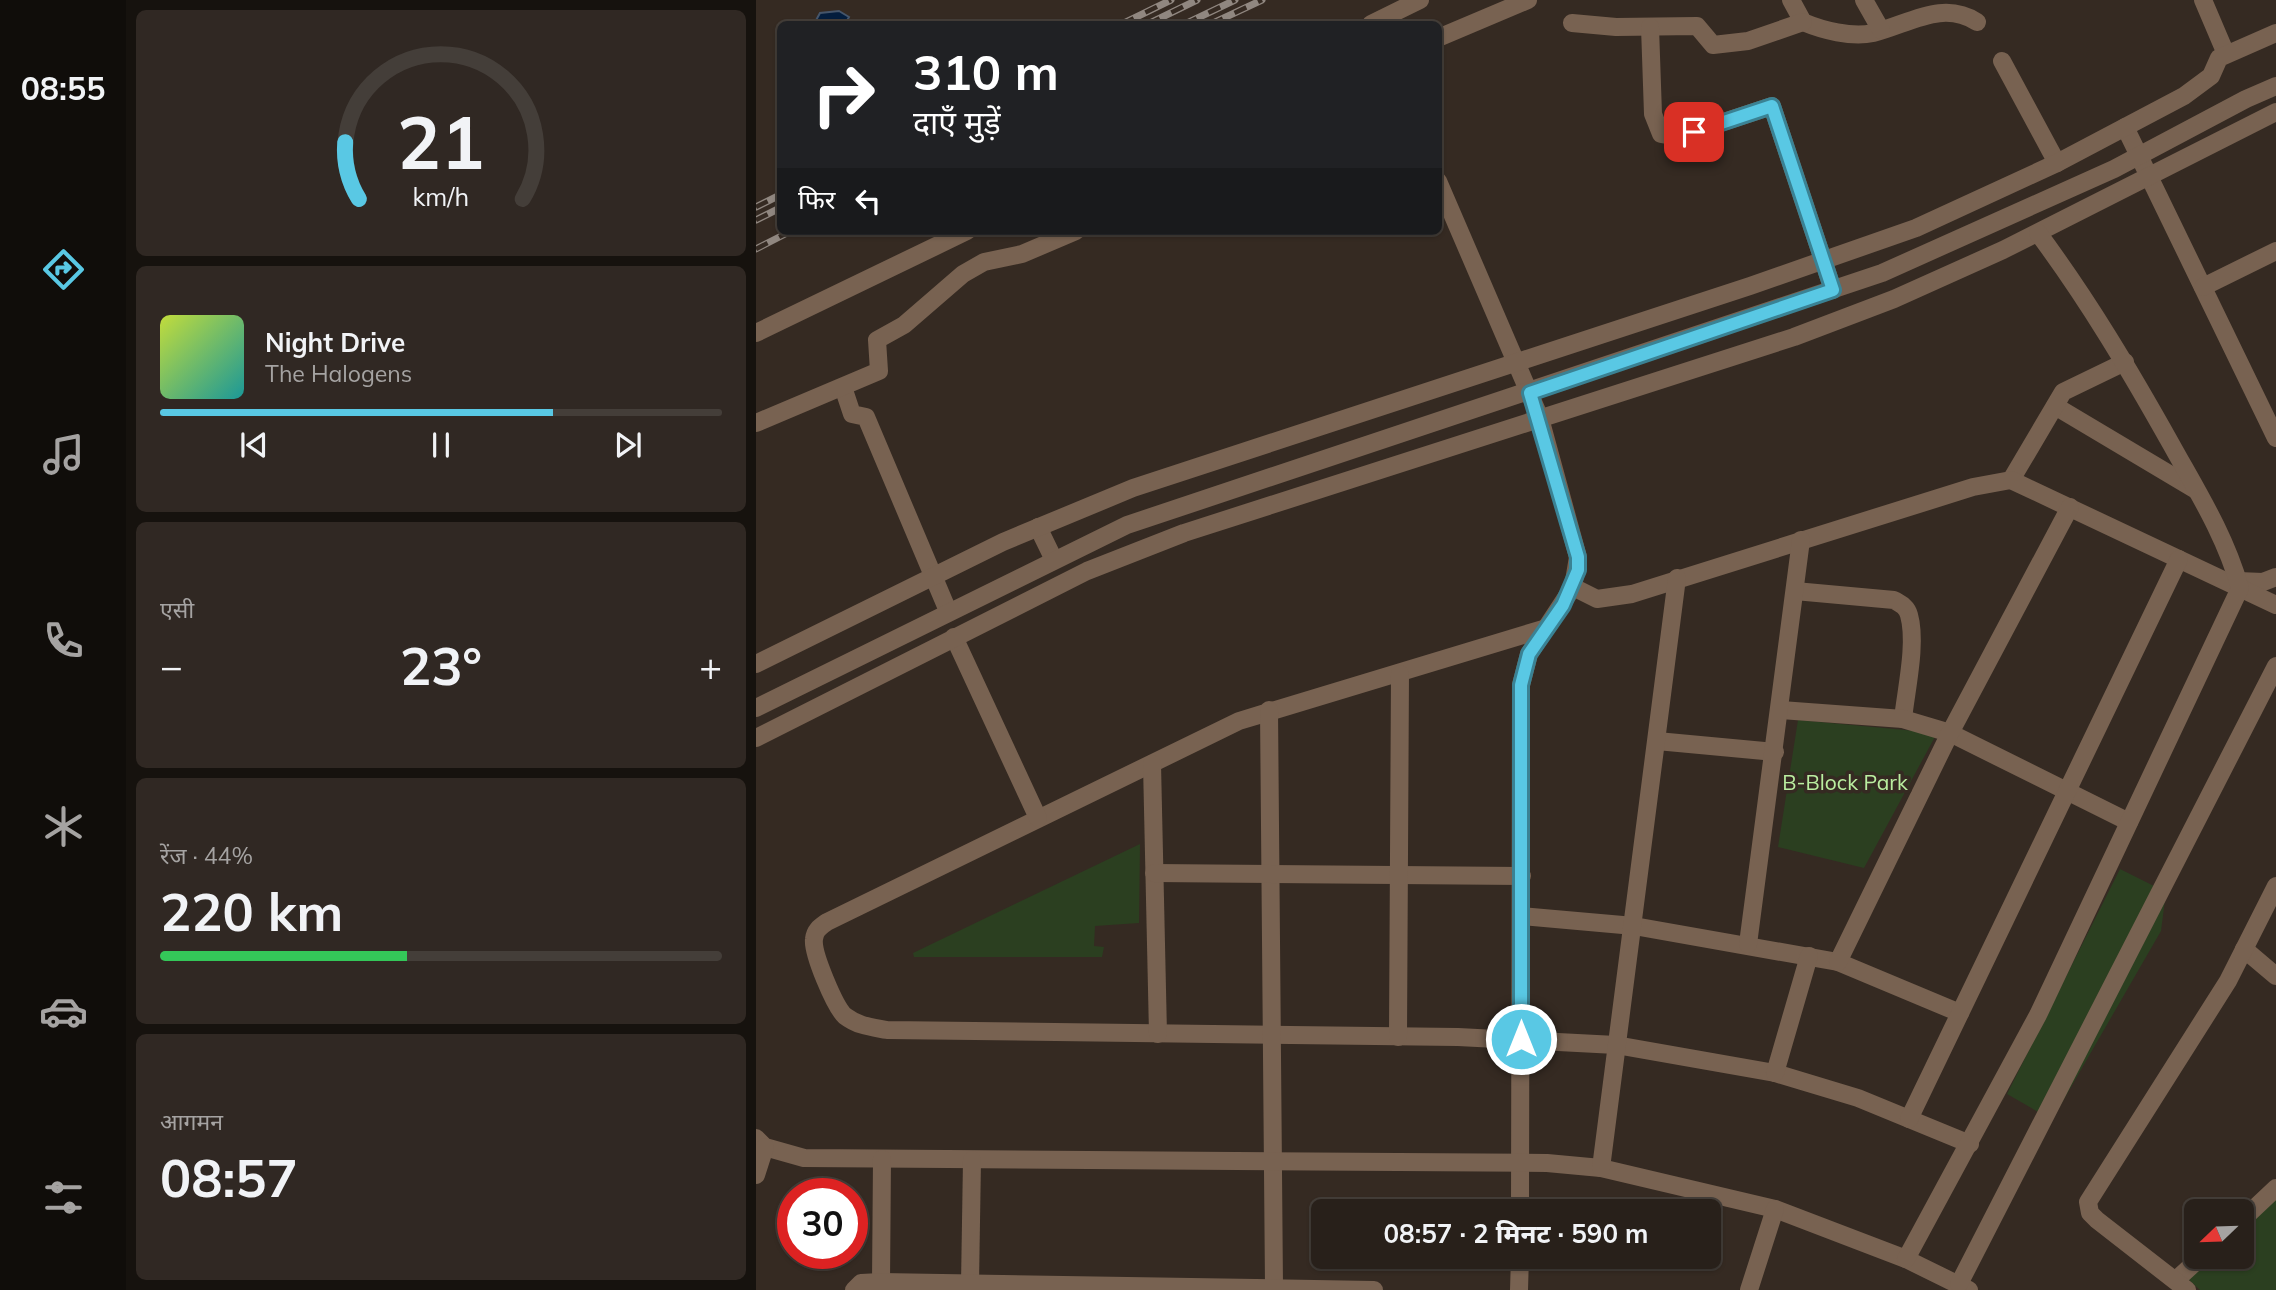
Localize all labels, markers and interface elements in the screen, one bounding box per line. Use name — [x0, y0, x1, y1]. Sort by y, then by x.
text: 310 m — [913, 41, 1059, 102]
icon: right — [798, 49, 889, 140]
text: 08:55 — [21, 68, 105, 108]
text: 21 — [397, 96, 485, 187]
text: दाएँ मुड़ें — [913, 102, 1001, 142]
pin — [1664, 102, 1724, 162]
icon: arrive — [1675, 113, 1713, 151]
text: km/h — [413, 181, 469, 212]
icon: left — [849, 182, 887, 220]
text: फिर — [798, 183, 835, 216]
icon: directions — [39, 245, 88, 294]
text: Night Drive — [265, 326, 405, 359]
text: The Halogens — [265, 359, 412, 388]
icon: previous — [235, 426, 273, 464]
icon: pause — [422, 426, 460, 464]
icon: next — [609, 426, 647, 464]
icon: music — [39, 430, 88, 479]
text: एसी — [160, 595, 194, 624]
icon: phone — [39, 616, 88, 665]
text: 23° — [400, 633, 482, 698]
text: − — [160, 642, 183, 690]
text: + — [699, 642, 722, 690]
park label: B-Block Park — [1782, 769, 1908, 795]
icon: climate — [39, 802, 88, 851]
text: रेंज · 44% — [160, 841, 253, 870]
text: 220 km — [160, 879, 343, 944]
icon: car — [39, 987, 88, 1036]
position arrow — [1484, 1002, 1558, 1076]
text: आगमन — [160, 1107, 223, 1136]
text: 08:57 — [160, 1145, 298, 1210]
icon: filters — [39, 1173, 88, 1222]
speed limit sign: 30 — [777, 1178, 868, 1269]
north arrow — [2184, 1199, 2254, 1269]
map controls — [2184, 1199, 2254, 1269]
text: 08:57 · 2 मिनट · 590 m — [1384, 1217, 1649, 1250]

